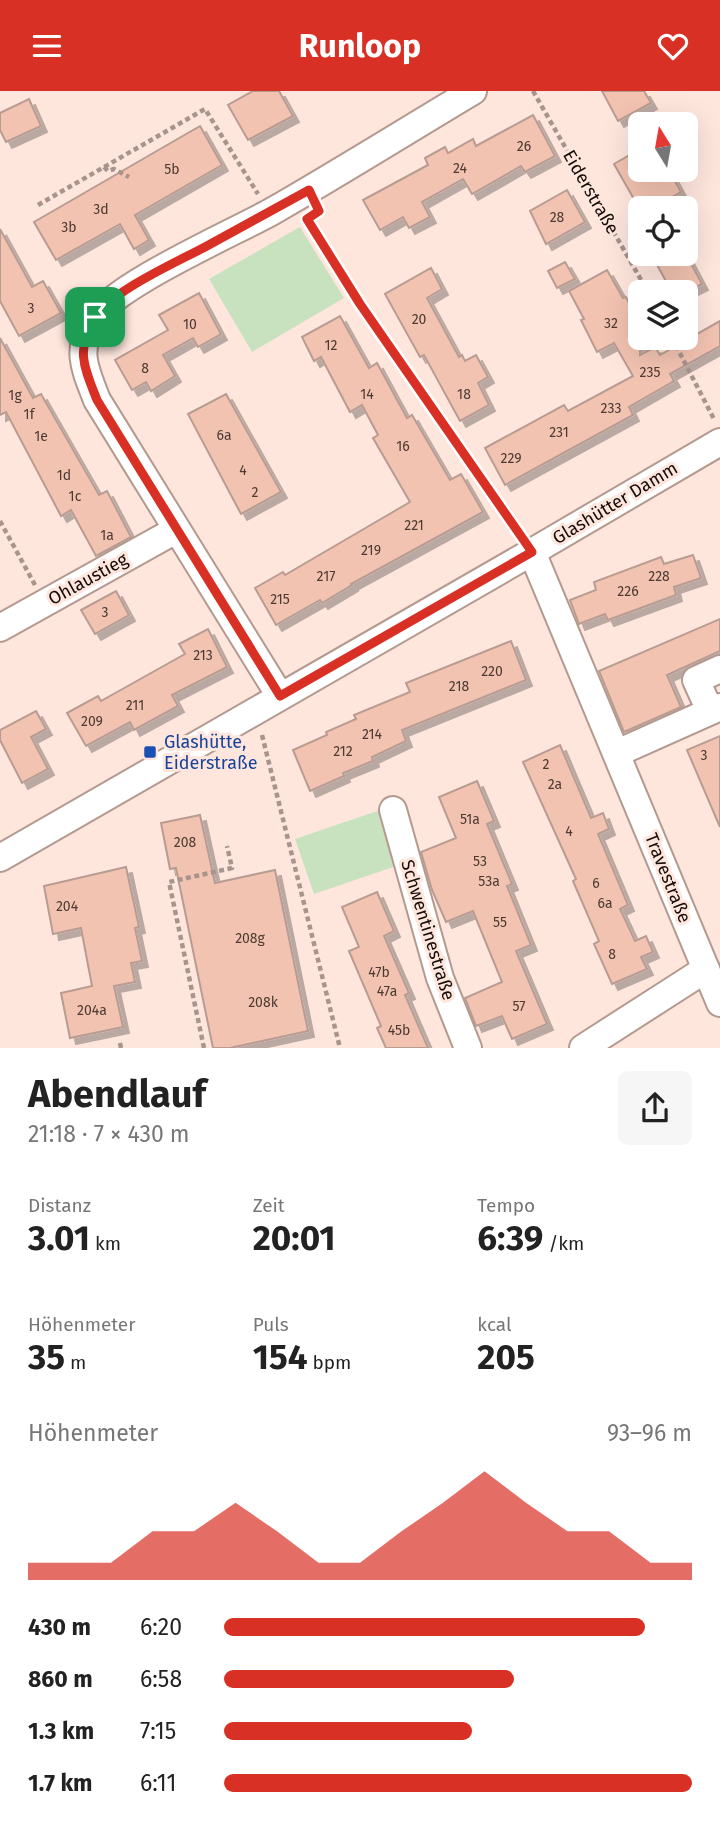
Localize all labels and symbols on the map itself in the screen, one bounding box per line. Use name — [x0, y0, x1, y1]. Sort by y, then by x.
north arrow — [628, 112, 698, 182]
house number: 26 — [517, 138, 531, 155]
street label: Eiderstraße — [558, 146, 624, 238]
house number: 24 — [453, 160, 468, 177]
house number: 5b — [164, 161, 180, 178]
house number: 3d — [93, 201, 109, 218]
house number: 28 — [550, 209, 565, 226]
house number: 3b — [61, 219, 77, 236]
pin — [65, 287, 125, 347]
house number: 3 — [28, 300, 35, 317]
house number: 20 — [412, 311, 427, 328]
house number: 32 — [604, 315, 618, 332]
house number: 10 — [183, 316, 197, 333]
house number: 12 — [325, 337, 338, 354]
house number: 8 — [141, 360, 149, 377]
house number: 235 — [640, 364, 660, 381]
house number: 14 — [360, 386, 374, 403]
house number: 18 — [457, 386, 471, 403]
house number: 1g — [8, 387, 22, 404]
house number: 233 — [601, 400, 621, 417]
house number: 1f — [24, 406, 36, 423]
house number: 231 — [549, 424, 569, 441]
house number: 6a — [216, 427, 232, 444]
house number: 1e — [34, 428, 48, 445]
house number: 16 — [396, 438, 410, 455]
house number: 229 — [500, 450, 522, 467]
street label: Glashütter Damm — [549, 457, 681, 549]
house number: 4 — [239, 462, 247, 479]
house number: 1d — [57, 467, 71, 484]
house number: 2 — [252, 484, 259, 501]
house number: 1c — [69, 488, 82, 505]
house number: 221 — [404, 517, 424, 534]
house number: 1a — [100, 527, 114, 544]
house number: 219 — [361, 542, 381, 559]
street label: Ohlaustieg — [44, 548, 132, 610]
house number: 217 — [317, 568, 335, 585]
house number: 228 — [648, 568, 670, 585]
house number: 226 — [617, 583, 639, 600]
house number: 215 — [270, 591, 290, 608]
house number: 3 — [102, 604, 109, 621]
house number: 213 — [193, 647, 213, 664]
house number: 220 — [481, 663, 503, 680]
house number: 218 — [449, 678, 469, 695]
house number: 211 — [126, 697, 144, 714]
house number: 209 — [81, 713, 103, 730]
house number: 214 — [362, 726, 383, 743]
place label: Glashütte, Eiderstraße — [164, 731, 257, 774]
house number: 212 — [333, 743, 353, 760]
marker: Glashütte, Eiderstraße — [142, 744, 158, 760]
house number: 3 — [701, 747, 708, 764]
house number: 2 — [543, 756, 550, 773]
house number: 2a — [548, 776, 562, 793]
house number: 51a — [460, 811, 480, 828]
house number: 4 — [565, 823, 573, 840]
street label: Travestraße — [640, 830, 696, 926]
house number: 208 — [174, 834, 197, 851]
house number: 53 — [473, 853, 487, 870]
street label: Schwentinestraße — [396, 857, 460, 1003]
house number: 53a — [478, 873, 500, 890]
house number: 6 — [592, 875, 600, 892]
house number: 6a — [597, 895, 613, 912]
house number: 204 — [56, 898, 79, 915]
house number: 55 — [493, 914, 507, 931]
house number: 208g — [235, 930, 266, 947]
house number: 8 — [608, 946, 616, 963]
house number: 47b — [368, 964, 390, 981]
house number: 47a — [377, 983, 397, 1000]
house number: 208k — [248, 994, 279, 1011]
house number: 57 — [513, 998, 525, 1015]
house number: 204a — [77, 1002, 107, 1019]
house number: 45b — [388, 1022, 410, 1039]

